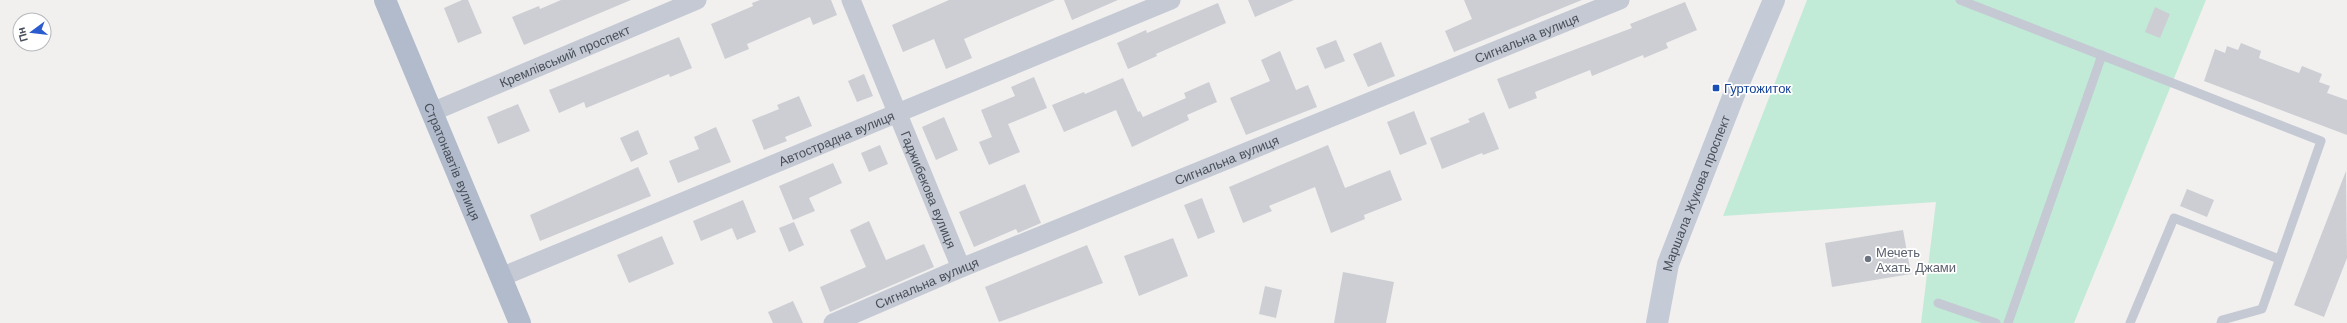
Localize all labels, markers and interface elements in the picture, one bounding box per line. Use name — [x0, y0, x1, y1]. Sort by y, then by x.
street label: Сигнальна вулиця — [1473, 11, 1581, 66]
north arrow — [12, 12, 52, 52]
street label: Кремлівський проспект — [497, 22, 632, 91]
text: Пн — [15, 26, 31, 43]
place label: Гуртожиток — [1724, 81, 1791, 96]
marker: Гуртожиток — [1711, 83, 1721, 93]
street label: Стратонавтів вулиця — [421, 101, 483, 223]
street label: Автострадна вулиця — [777, 108, 897, 169]
street label: Маршала Жукова проспект — [1660, 113, 1733, 273]
street label: Гаджибекова вулиця — [898, 129, 959, 251]
street label: Сигнальна вулиця — [1172, 133, 1281, 188]
place label: Мечеть Ахать Джами — [1876, 245, 1956, 275]
marker: Мечеть Ахать Джами — [1863, 254, 1873, 264]
street label: Сигнальна вулиця — [873, 255, 981, 312]

